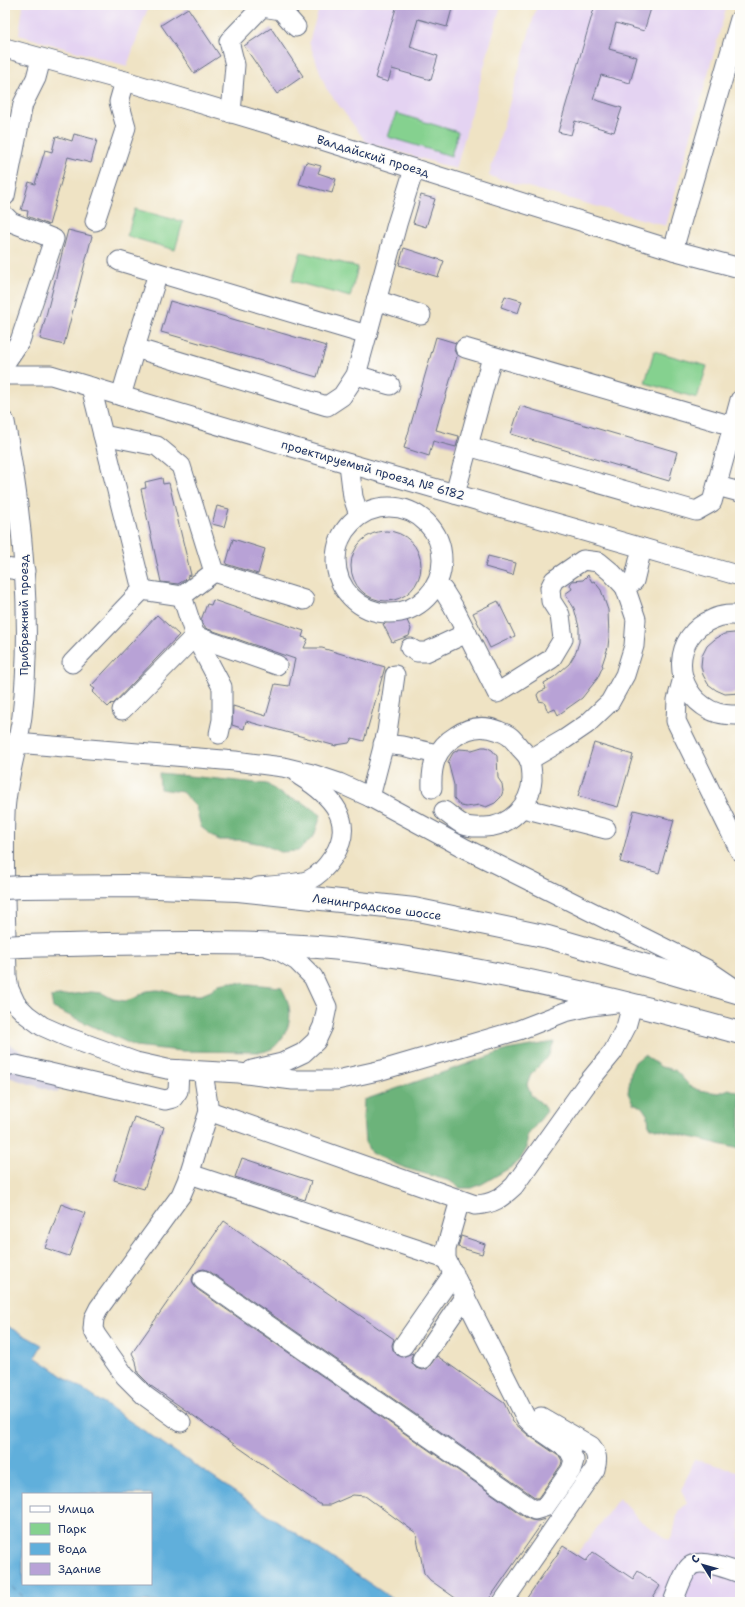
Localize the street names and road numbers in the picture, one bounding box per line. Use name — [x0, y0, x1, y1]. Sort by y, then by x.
street label: Валдайский проезд — [315, 131, 432, 181]
street label: проектируемый проезд № 6182 — [279, 436, 467, 504]
street label: Прибрежный проезд — [16, 554, 32, 676]
street label: Ленинградское шоссе — [312, 890, 443, 924]

